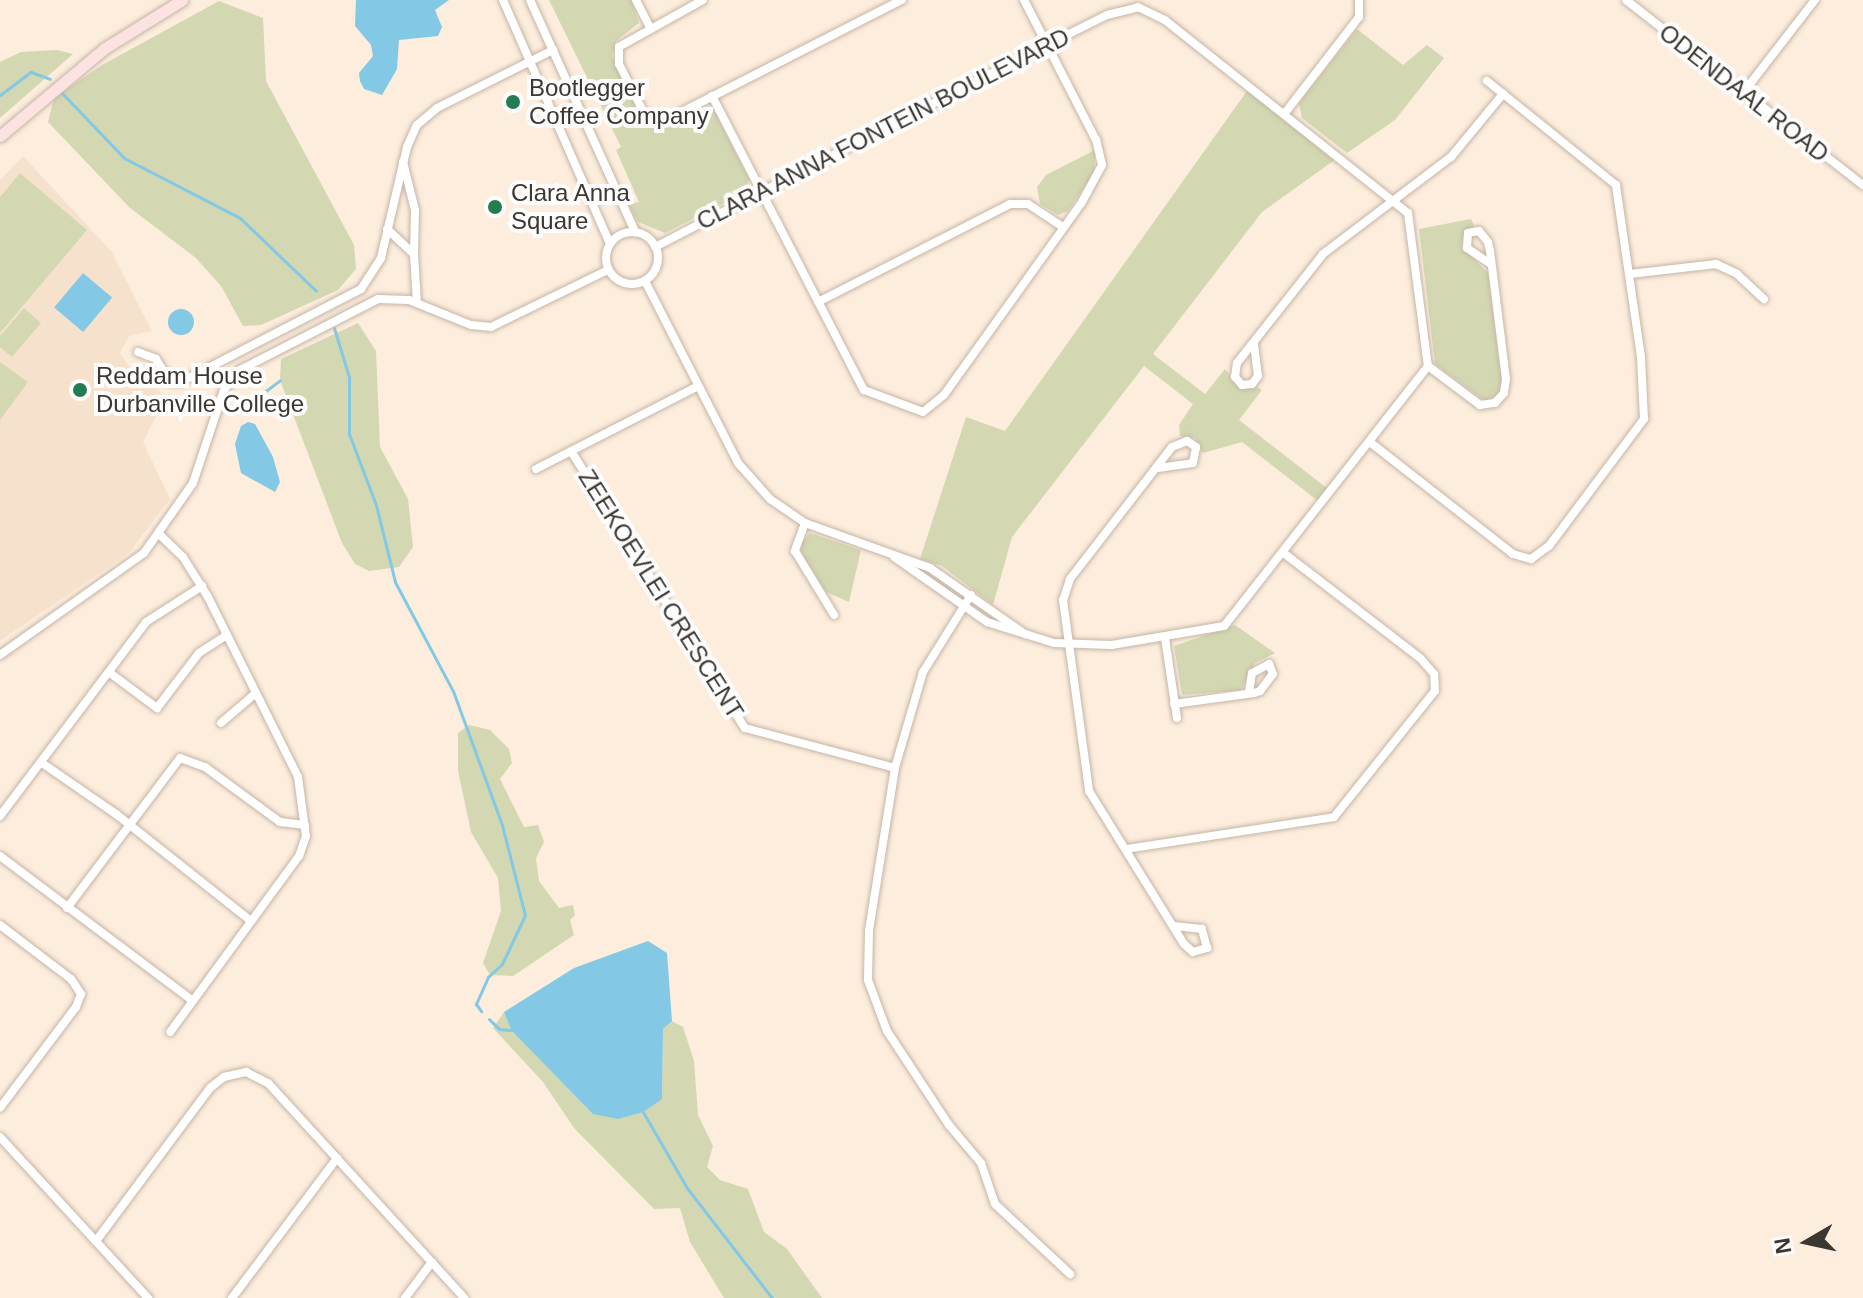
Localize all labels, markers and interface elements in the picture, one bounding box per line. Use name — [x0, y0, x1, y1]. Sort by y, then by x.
street label: ODENDAAL ROAD — [1653, 18, 1835, 168]
street label: CLARA ANNA FONTEIN BOULEVARD — [690, 21, 1076, 237]
place label: Bootlegger Coffee Company — [529, 74, 709, 130]
marker: Bootlegger Coffee Company — [504, 93, 522, 111]
place label: Clara Anna Square — [511, 179, 631, 235]
marker: Clara Anna Square — [486, 198, 504, 216]
place label: Reddam House Durbanville College — [96, 362, 304, 418]
marker: Reddam House Durbanville College — [71, 381, 89, 399]
street label: ZEEKOEVLEI CRESCENT — [572, 464, 750, 724]
north arrow — [1767, 1202, 1847, 1282]
text: N — [1769, 1236, 1796, 1256]

